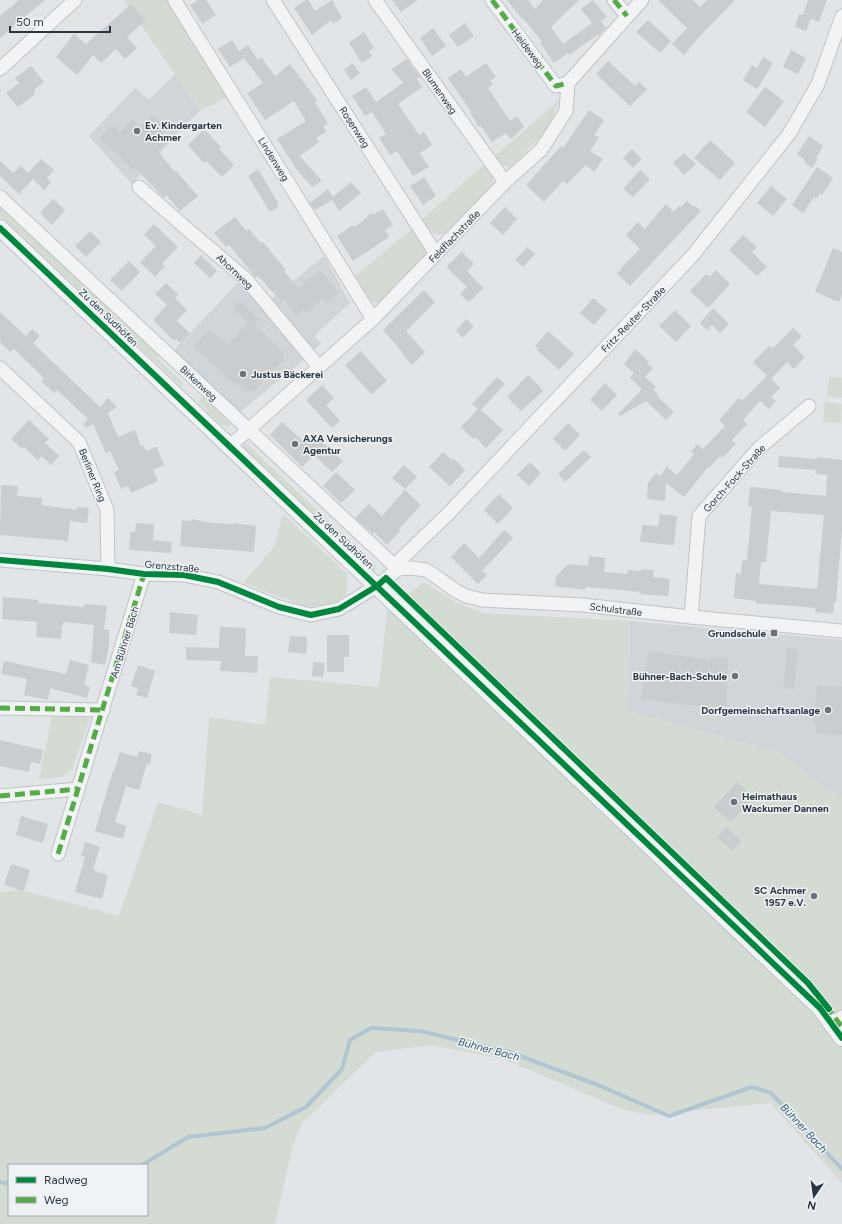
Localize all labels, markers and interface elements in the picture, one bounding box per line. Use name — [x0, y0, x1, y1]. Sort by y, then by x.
scale bar — [10, 8, 110, 34]
text: 50 m — [16, 15, 44, 29]
street label: Heideweg — [509, 26, 547, 70]
street label: Blumenweg — [419, 66, 460, 117]
street label: Rosenweg — [336, 104, 373, 151]
place label: Ev. Kindergarten Achmer — [145, 119, 222, 144]
marker: Ev. Kindergarten Achmer — [132, 126, 142, 136]
street label: Lindenweg — [255, 135, 292, 184]
street label: Feldflachstraße — [426, 207, 483, 266]
street label: Ahornweg — [213, 251, 256, 292]
street label: Fritz-Reuter-Straße — [598, 283, 669, 355]
street label: Zu den Südhöfen — [76, 286, 141, 349]
street label: Birkenweg — [177, 363, 220, 404]
place label: Justus Bäckerei — [251, 368, 323, 381]
marker: Justus Bäckerei — [238, 369, 248, 379]
place label: AXA Versicherungs Agentur — [303, 432, 393, 457]
marker: AXA Versicherungs Agentur — [290, 439, 300, 449]
street label: Gorch-Fock-Straße — [700, 441, 769, 515]
street label: Berliner Ring — [76, 447, 109, 504]
street label: Zu den Südhöfen — [311, 509, 377, 572]
street label: Grenzstraße — [144, 558, 200, 575]
street label: Schulstraße — [589, 600, 644, 619]
street label: Am Bühner Bach — [107, 604, 142, 679]
place label: Grundschule — [708, 627, 766, 640]
marker: Grundschule — [769, 628, 779, 638]
place label: Bühner-Bach-Schule — [633, 670, 727, 683]
marker: Bühner-Bach-Schule — [730, 671, 740, 681]
place label: Dorfgemeinschaftsanlage — [701, 704, 820, 717]
marker: Dorfgemeinschaftsanlage — [823, 705, 833, 715]
place label: Heimathaus Wackumer Dannen — [742, 790, 829, 815]
marker: Heimathaus Wackumer Dannen — [729, 797, 739, 807]
place label: SC Achmer 1957 e.V. — [754, 884, 807, 909]
marker: SC Achmer 1957 e.V. — [809, 891, 819, 901]
water label: Bühner Bach — [457, 1035, 521, 1064]
water label: Bühner Bach — [777, 1101, 830, 1156]
legend — [8, 1164, 148, 1216]
text: Radweg — [44, 1173, 88, 1187]
north arrow — [794, 1176, 834, 1216]
text: Weg — [44, 1193, 69, 1207]
text: N — [806, 1198, 817, 1213]

